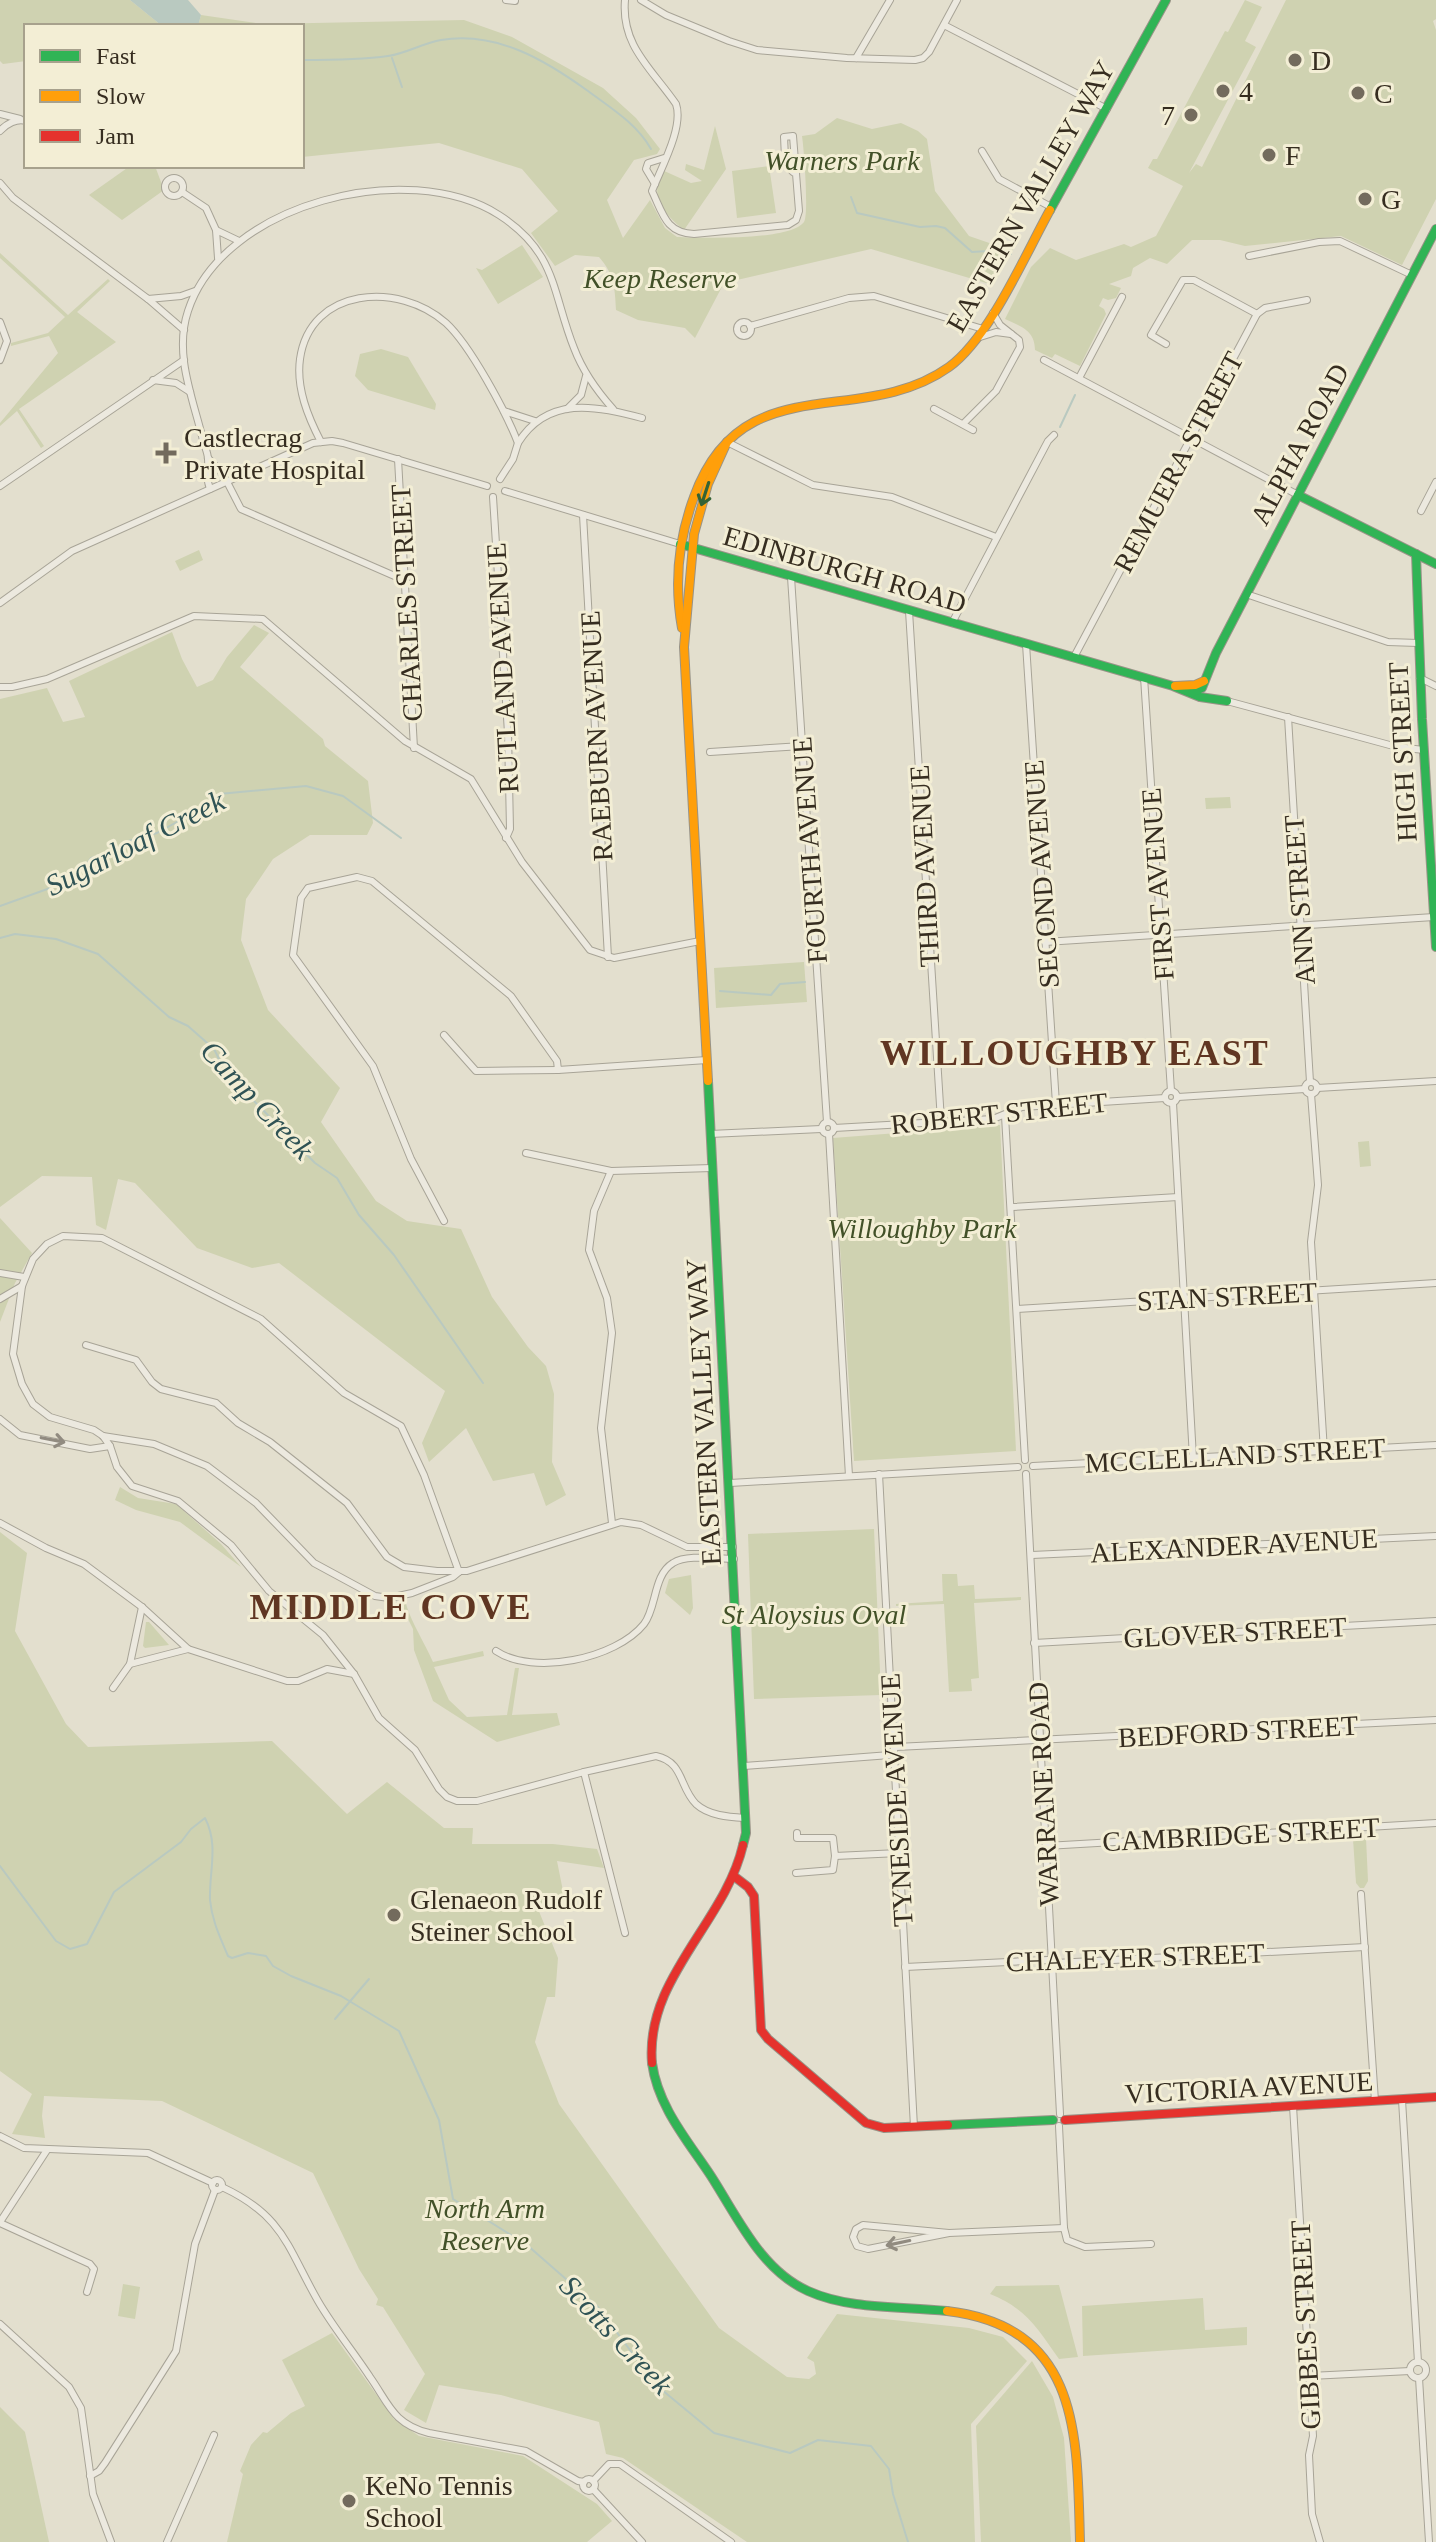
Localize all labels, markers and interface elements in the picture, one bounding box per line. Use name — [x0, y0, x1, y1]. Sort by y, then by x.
legend — [24, 24, 304, 168]
text: Fast — [96, 43, 136, 69]
place label: D — [1311, 45, 1331, 76]
marker: D — [1286, 51, 1304, 69]
street label: EASTERN VALLEY WAY — [940, 55, 1121, 337]
place label: 4 — [1239, 76, 1253, 107]
place label: C — [1374, 78, 1393, 109]
marker: 4 — [1214, 82, 1232, 100]
text: Slow — [96, 83, 146, 109]
marker: C — [1349, 84, 1367, 102]
place label: 7 — [1161, 100, 1175, 131]
marker: 7 — [1182, 106, 1200, 124]
text: Jam — [96, 123, 135, 149]
place label: F — [1285, 140, 1301, 171]
park label: Warners Park — [764, 145, 920, 176]
marker: F — [1260, 146, 1278, 164]
place label: G — [1381, 184, 1401, 215]
marker: G — [1356, 190, 1374, 208]
park label: Keep Reserve — [582, 263, 737, 294]
street label: REMUERA STREET — [1107, 347, 1250, 578]
street label: ALPHA ROAD — [1244, 358, 1355, 530]
place label: Castlecrag Private Hospital — [184, 422, 365, 485]
marker: Castlecrag Private Hospital — [155, 442, 177, 464]
one-way arrow — [697, 481, 712, 506]
street label: CHARLES STREET — [385, 484, 428, 722]
street label: EDINBURGH ROAD — [720, 520, 970, 619]
street label: RUTLAND AVENUE — [480, 542, 525, 794]
street label: RAEBURN AVENUE — [574, 610, 619, 862]
street label: HIGH STREET — [1382, 661, 1423, 842]
street label: FOURTH AVENUE — [786, 736, 833, 964]
street label: SECOND AVENUE — [1018, 759, 1065, 989]
street label: THIRD AVENUE — [904, 764, 945, 968]
water label: Sugarloaf Creek — [40, 783, 230, 902]
street label: FIRST AVENUE — [1135, 787, 1180, 981]
street label: ANN STREET — [1278, 814, 1321, 986]
district label: WILLOUGHBY EAST — [880, 1033, 1270, 1073]
water label: Camp Creek — [194, 1034, 321, 1166]
street label: ROBERT STREET — [889, 1087, 1109, 1140]
park label: Willoughby Park — [828, 1213, 1017, 1244]
street label: EASTERN VALLEY WAY — [680, 1258, 727, 1566]
street label: STAN STREET — [1136, 1276, 1318, 1317]
street label: MCCLELLAND STREET — [1084, 1432, 1386, 1479]
one-way arrow — [39, 1434, 65, 1449]
street label: ALEXANDER AVENUE — [1089, 1522, 1379, 1569]
district label: MIDDLE COVE — [249, 1587, 533, 1627]
park label: St Aloysius Oval — [722, 1599, 907, 1630]
street label: GLOVER STREET — [1123, 1611, 1347, 1654]
street label: TYNESIDE AVENUE — [874, 1672, 919, 1928]
street label: WARRANE ROAD — [1022, 1681, 1065, 1907]
street label: BEDFORD STREET — [1117, 1710, 1359, 1753]
street label: CAMBRIDGE STREET — [1102, 1812, 1380, 1857]
place label: Glenaeon Rudolf Steiner School — [410, 1884, 603, 1947]
marker: Glenaeon Rudolf Steiner School — [385, 1906, 403, 1924]
street label: CHALEYER STREET — [1005, 1937, 1265, 1978]
street label: VICTORIA AVENUE — [1124, 2066, 1374, 2109]
park label: North Arm Reserve — [424, 2193, 545, 2256]
street label: GIBBES STREET — [1285, 2220, 1326, 2430]
one-way arrow — [885, 2236, 911, 2251]
water label: Scotts Creek — [553, 2269, 680, 2401]
place label: KeNo Tennis School — [365, 2470, 513, 2533]
marker: KeNo Tennis School — [340, 2492, 358, 2510]

